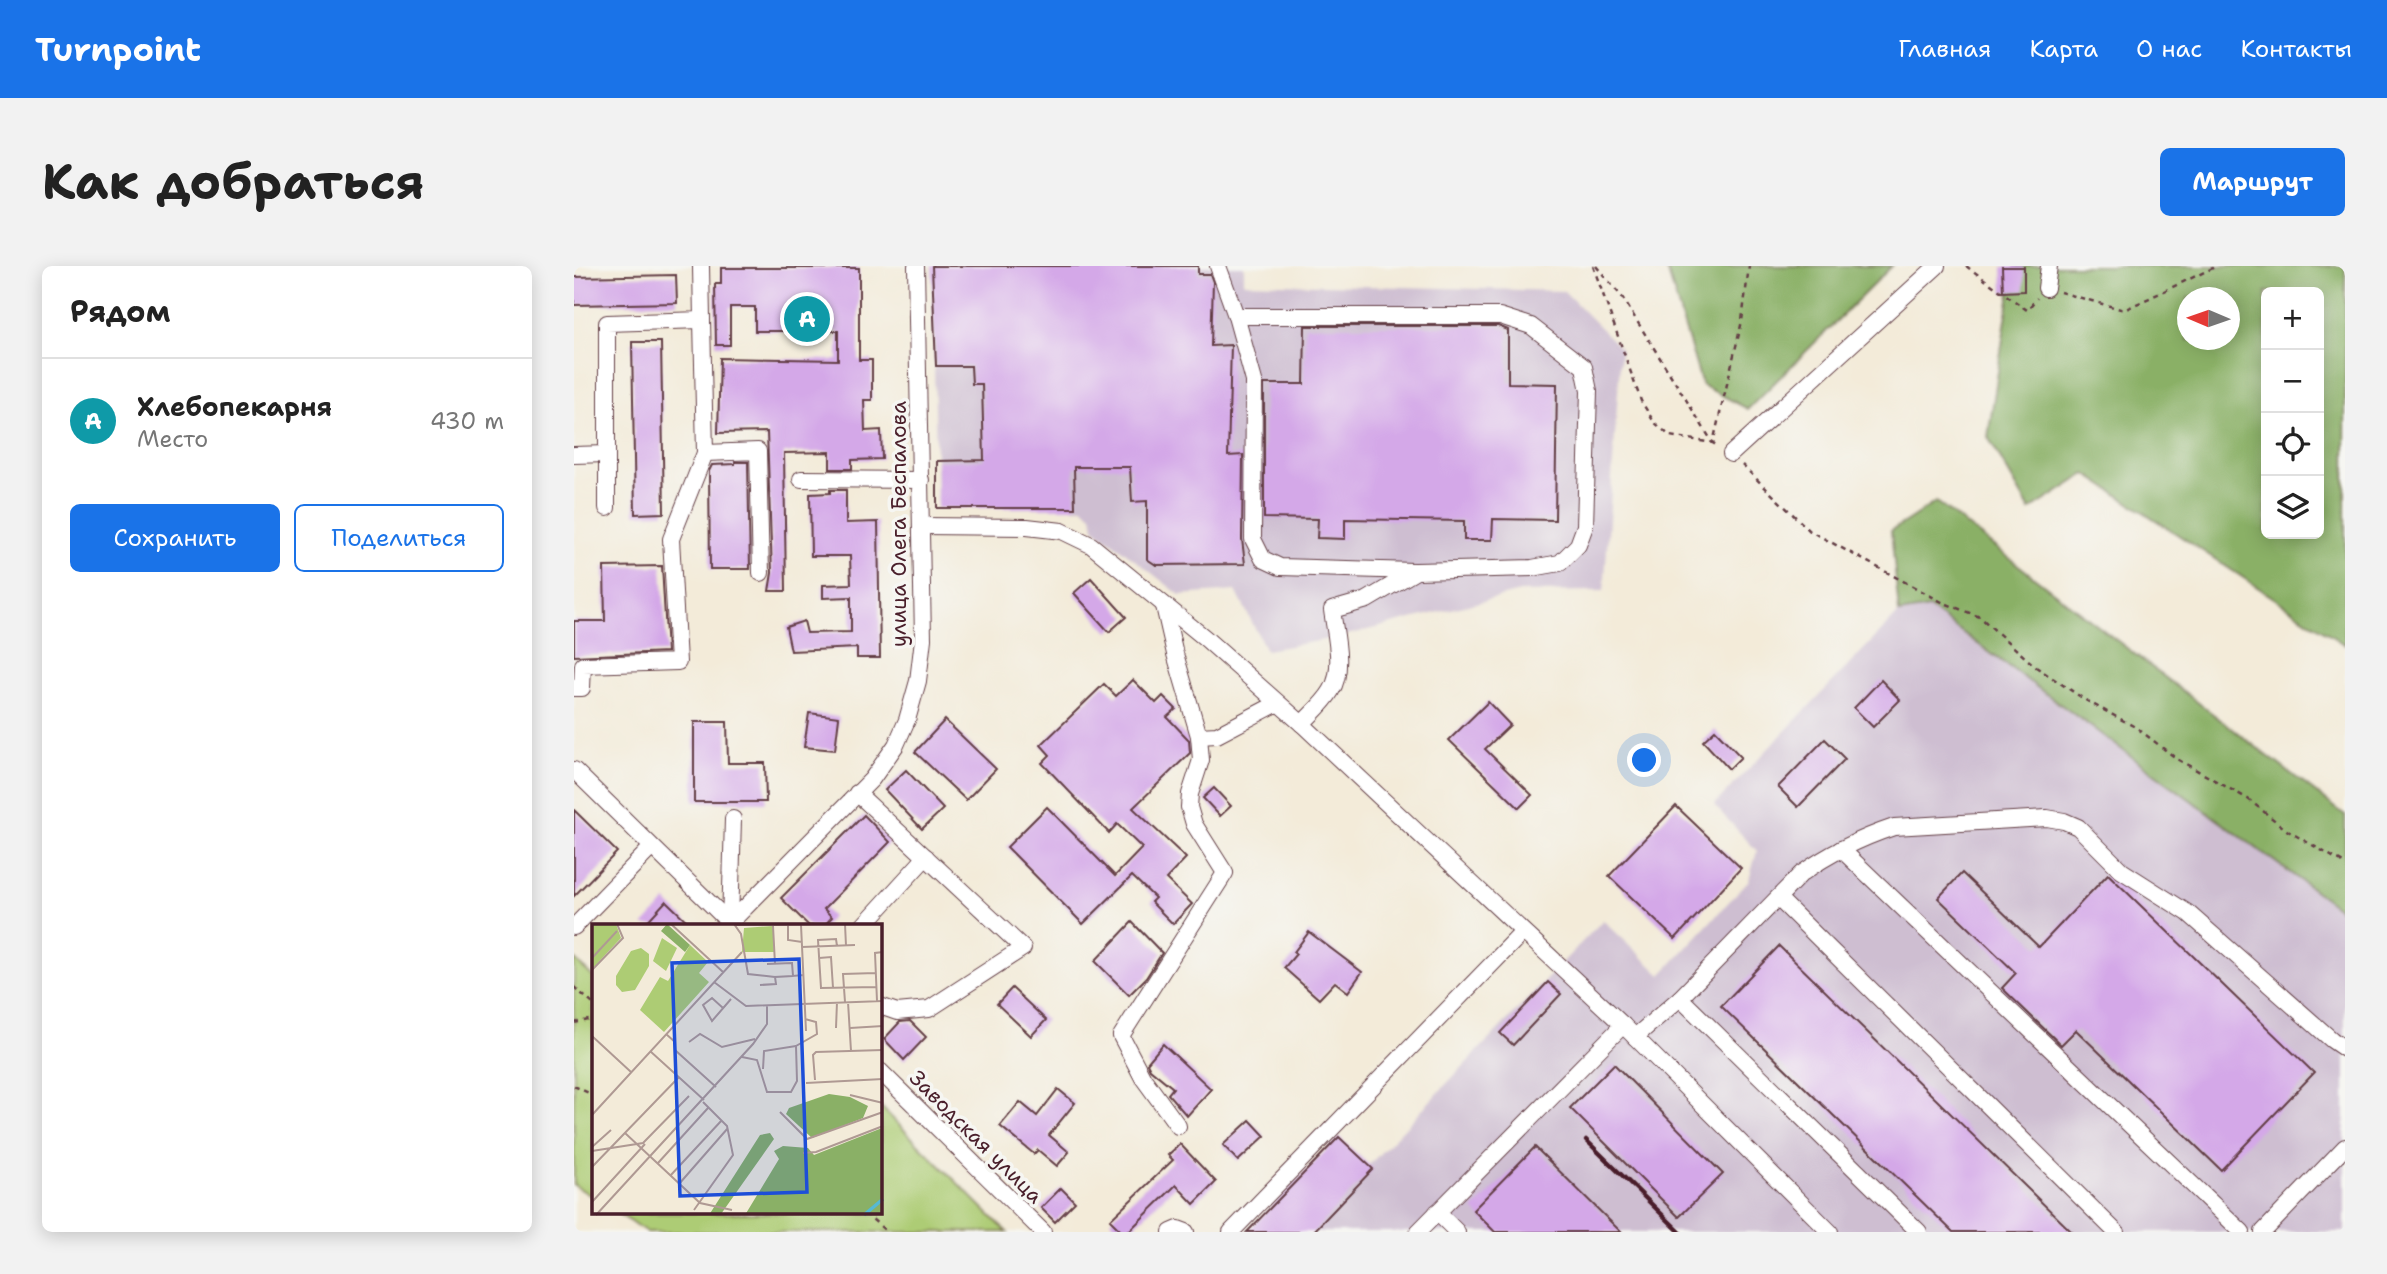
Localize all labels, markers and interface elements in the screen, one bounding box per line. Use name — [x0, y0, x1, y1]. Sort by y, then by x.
text: Turnpoint — [35, 27, 201, 72]
text: Главная — [1898, 33, 1991, 65]
text: Карта — [2029, 33, 2098, 65]
text: О нас — [2136, 33, 2202, 65]
text: Контакты — [2240, 33, 2352, 65]
button: Маршрут — [2160, 148, 2345, 216]
text: Как добраться — [42, 149, 424, 215]
north arrow — [2177, 287, 2240, 350]
map controls — [2261, 287, 2324, 539]
button: + — [2261, 287, 2324, 350]
text: Рядом — [70, 291, 170, 332]
pin: A — [784, 293, 830, 345]
button: − — [2261, 350, 2324, 413]
text: Хлебопекарня — [137, 389, 332, 424]
street label: улица Олега Беспалова — [885, 401, 913, 647]
text: A — [84, 406, 102, 436]
text: 430 m — [430, 406, 504, 436]
button: locate — [2261, 413, 2324, 476]
text: Место — [137, 424, 208, 454]
button: layers — [2261, 476, 2324, 539]
button: Сохранить — [70, 504, 280, 572]
button: Поделиться — [294, 504, 504, 572]
your location — [1627, 743, 1661, 777]
inset map — [592, 924, 882, 1214]
street label: Заводская улица — [903, 1064, 1049, 1210]

